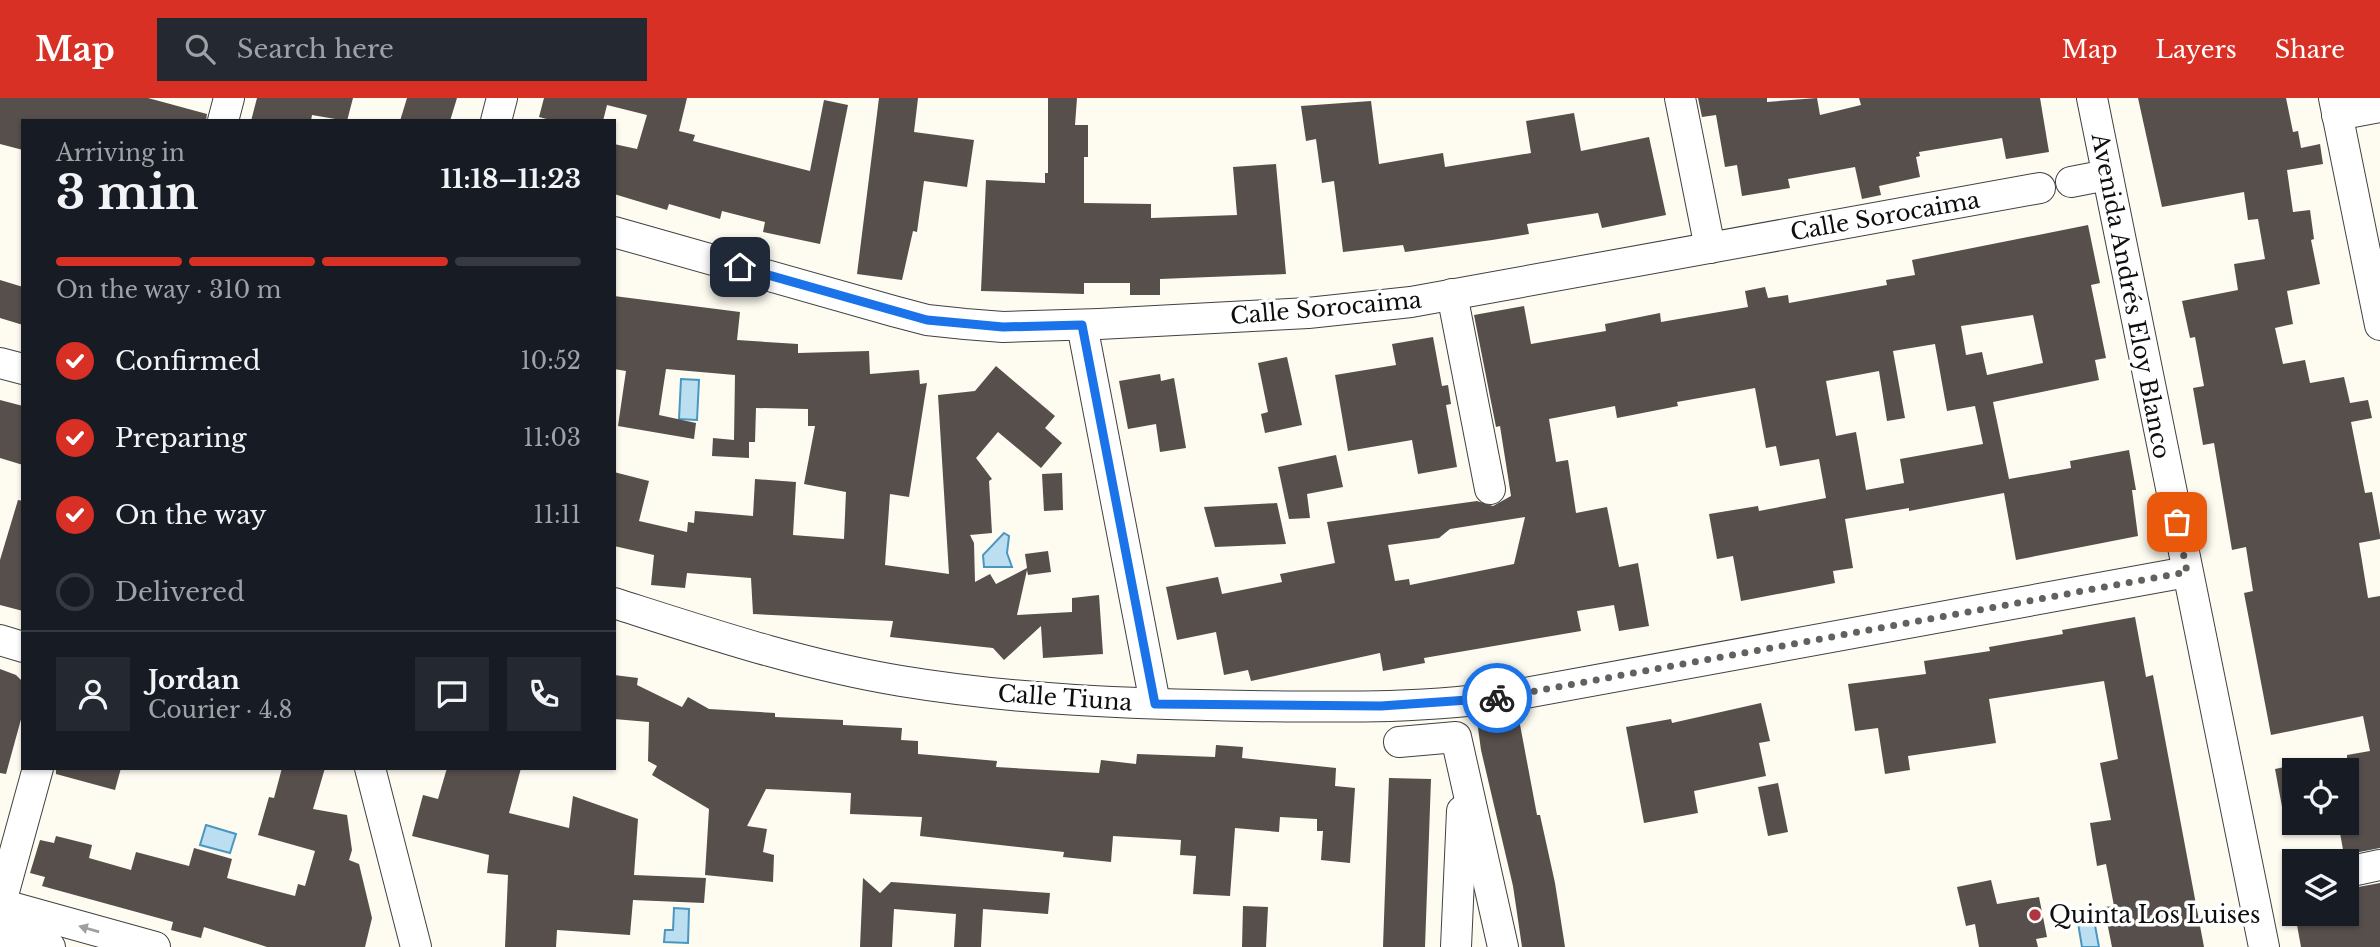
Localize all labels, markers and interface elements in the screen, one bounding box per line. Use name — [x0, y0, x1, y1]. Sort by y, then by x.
search box — [157, 18, 647, 81]
text: Map — [35, 29, 115, 70]
icon: search — [181, 30, 219, 68]
text: Search here — [237, 33, 394, 65]
text: Map — [2062, 35, 2118, 64]
text: Layers — [2156, 35, 2237, 64]
text: Share — [2275, 35, 2345, 64]
street label: Avenida Andrés Eloy Blanco — [2085, 130, 2176, 461]
text: Arriving in — [56, 139, 185, 167]
text: 11:18–11:23 — [441, 163, 581, 195]
text: 3 min — [56, 164, 198, 221]
street label: Calle Sorocaima — [1788, 186, 1982, 246]
pin — [710, 237, 770, 297]
icon: home — [721, 248, 759, 286]
text: On the way · 310 m — [56, 276, 281, 304]
street label: Calle Sorocaima — [1229, 286, 1423, 330]
icon: check — [56, 342, 94, 380]
text: Confirmed — [115, 345, 260, 377]
text: 10:52 — [521, 347, 581, 375]
icon: check — [56, 419, 94, 457]
text: Preparing — [115, 422, 247, 454]
text: 11:03 — [523, 424, 581, 452]
pin — [2147, 492, 2207, 552]
icon: check — [56, 496, 94, 534]
text: On the way — [115, 499, 267, 531]
text: 11:11 — [533, 501, 581, 529]
icon: bag — [2158, 503, 2196, 541]
text: Delivered — [115, 576, 245, 608]
button: person — [56, 657, 130, 731]
button: chat — [415, 657, 489, 731]
button: phone — [507, 657, 581, 731]
courier — [1462, 663, 1532, 733]
text: Jordan — [148, 664, 240, 696]
street label: Calle Tiuna — [997, 679, 1133, 717]
icon: bike — [1478, 679, 1516, 717]
text: Courier · 4.8 — [148, 696, 293, 724]
map controls — [2282, 758, 2359, 926]
button: locate — [2282, 758, 2359, 835]
button: layers — [2282, 849, 2359, 926]
place label: Quinta Los Luises — [2049, 901, 2261, 929]
marker: Quinta Los Luises — [2027, 907, 2043, 923]
one-way arrow — [78, 923, 99, 933]

